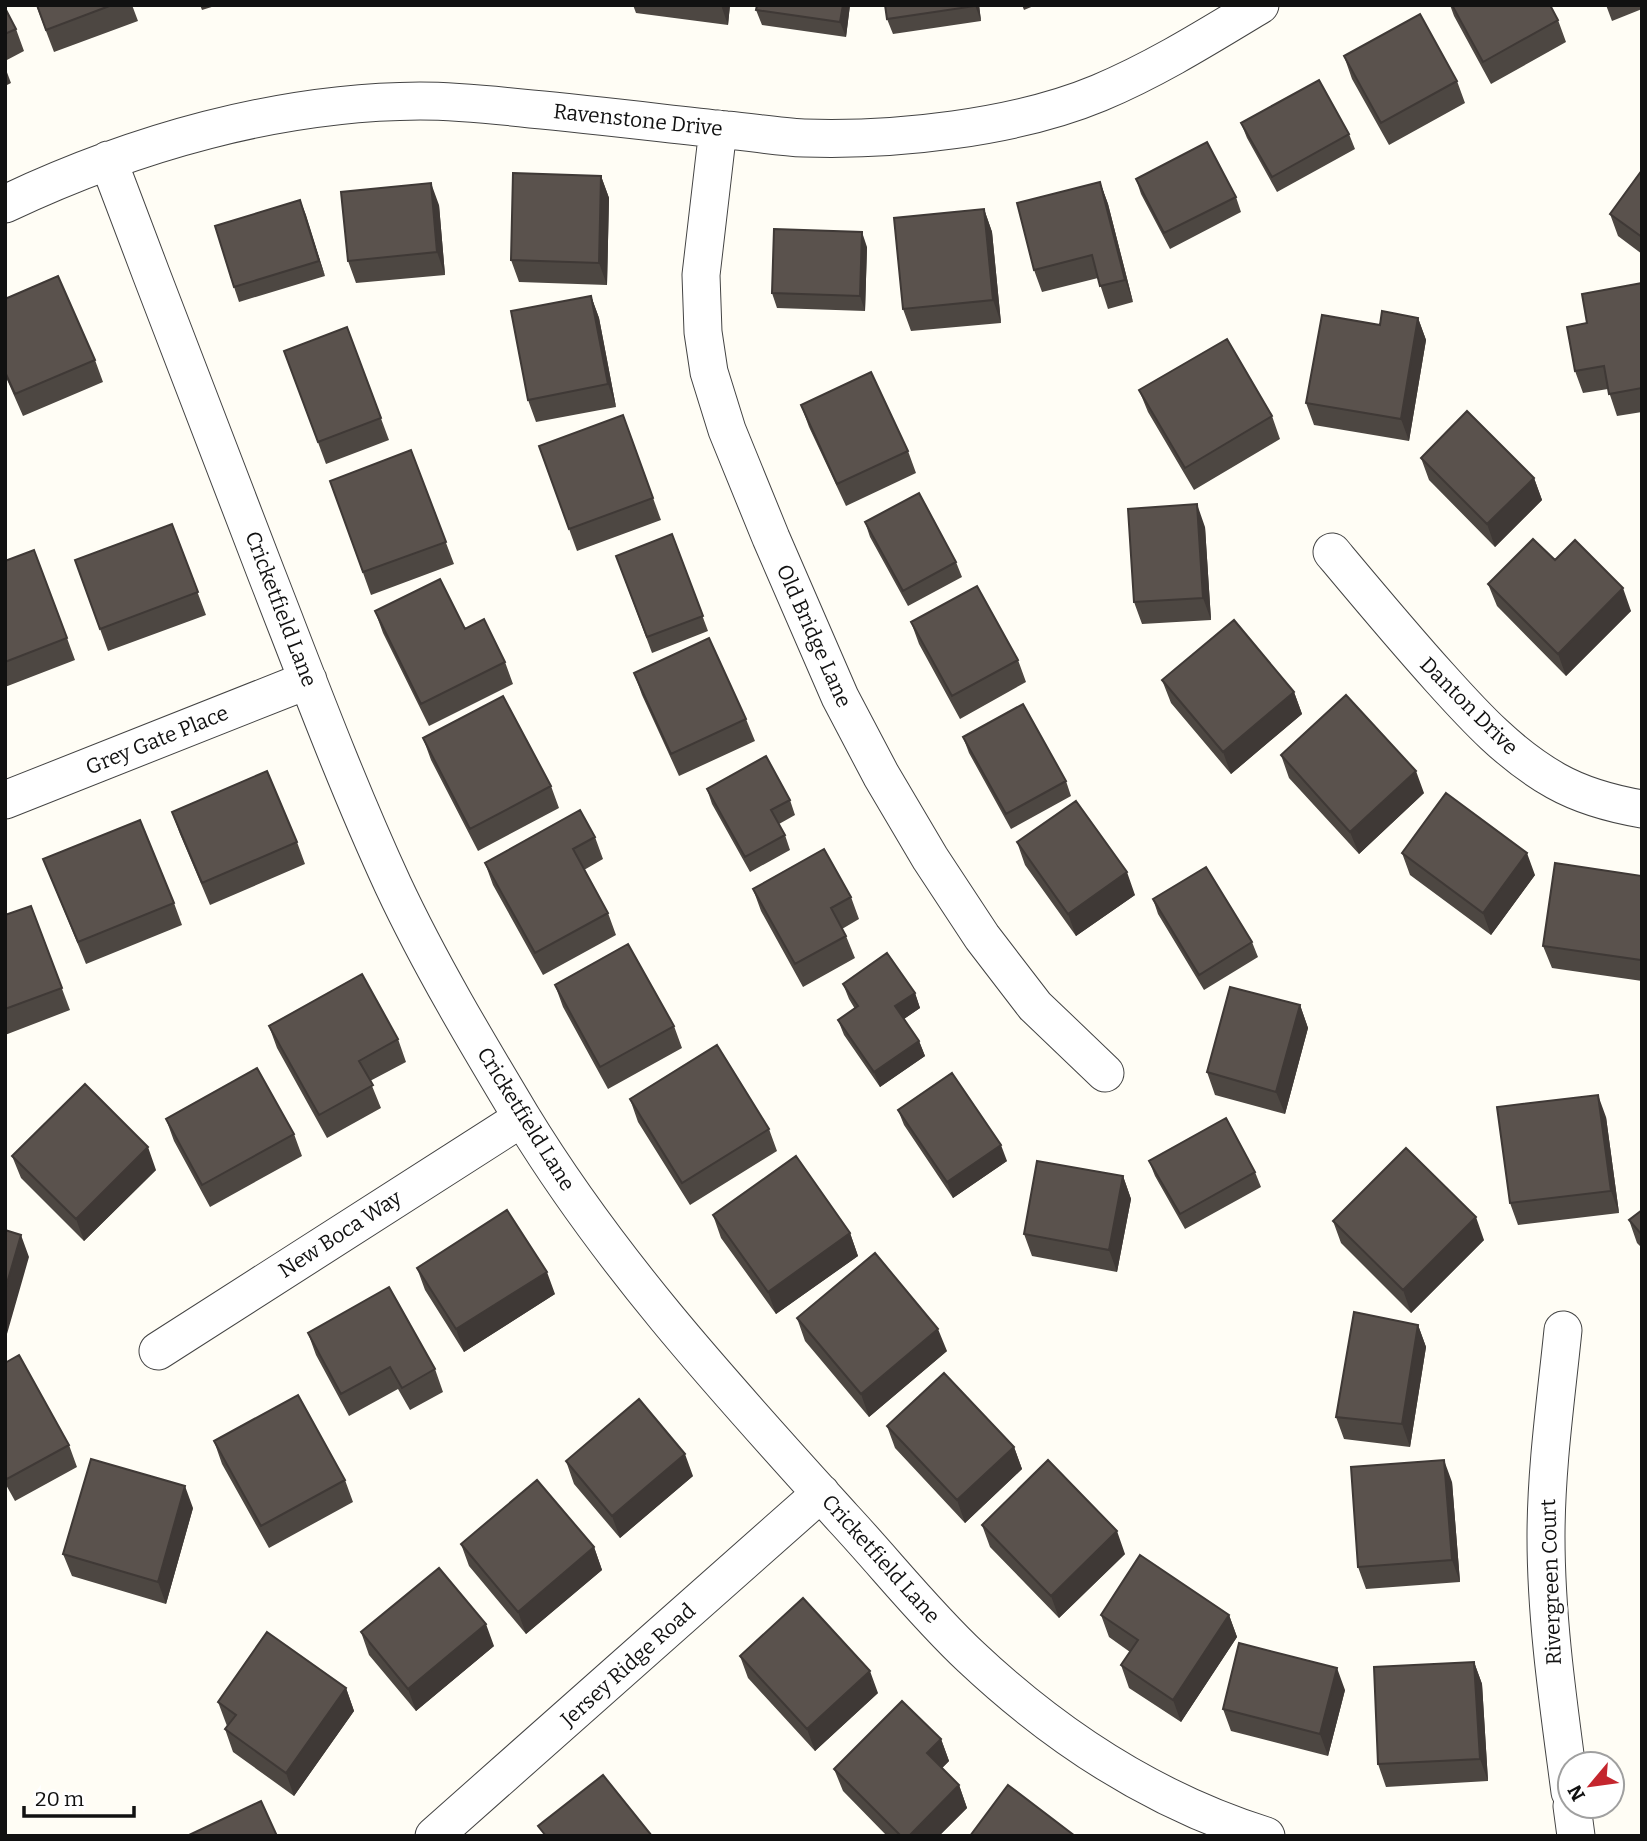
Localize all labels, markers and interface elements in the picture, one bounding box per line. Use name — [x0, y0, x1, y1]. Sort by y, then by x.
street label: Ravenstone Drive — [552, 98, 724, 142]
street label: Cricketfield Lane — [239, 528, 323, 690]
street label: Old Bridge Lane — [771, 560, 857, 712]
street label: Danton Drive — [1415, 652, 1523, 760]
street label: Grey Gate Place — [82, 700, 232, 780]
street label: Cricketfield Lane — [471, 1042, 581, 1196]
street label: New Boca Way — [274, 1184, 407, 1283]
street label: Cricketfield Lane — [816, 1489, 946, 1629]
street label: Rivergreen Court — [1535, 1498, 1567, 1665]
street label: Jersey Ridge Road — [555, 1598, 701, 1733]
north arrow — [1556, 1750, 1626, 1820]
scale bar — [24, 1774, 135, 1818]
text: N — [1563, 1781, 1590, 1805]
text: 20 m — [35, 1786, 84, 1812]

